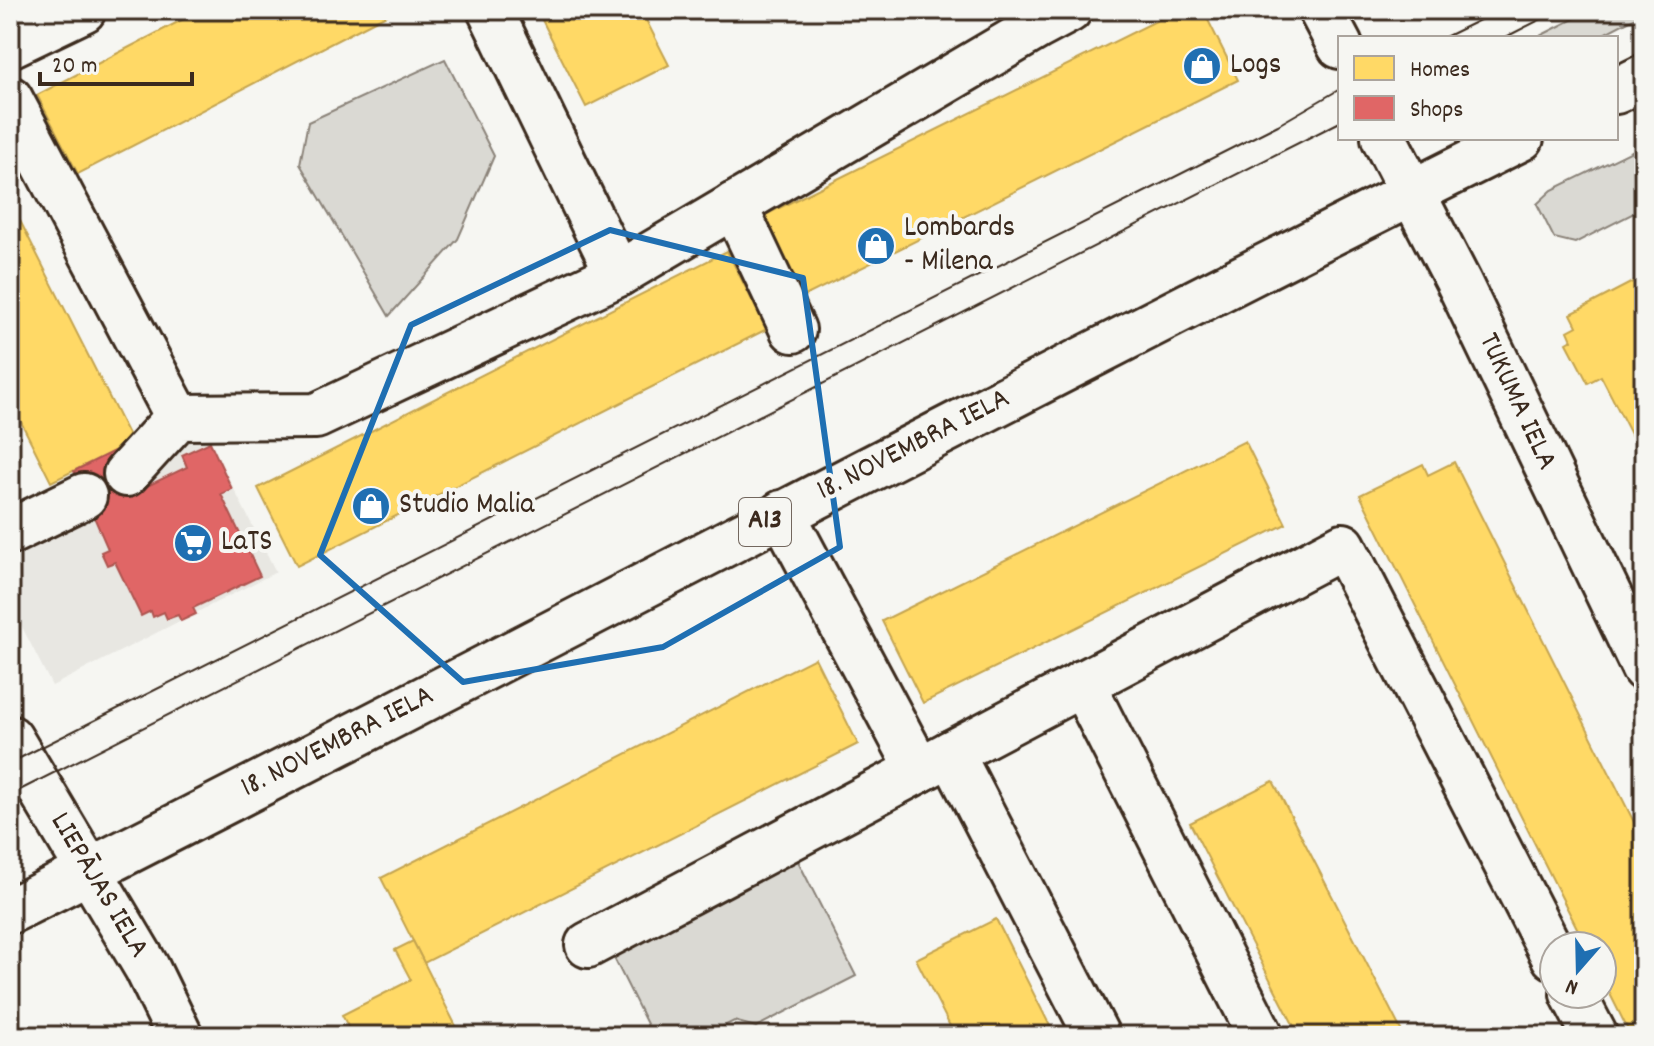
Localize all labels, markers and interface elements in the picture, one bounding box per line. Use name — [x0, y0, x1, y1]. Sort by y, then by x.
scale bar — [40, 36, 192, 86]
legend — [1338, 36, 1618, 140]
shop icon: Logs — [1181, 45, 1223, 87]
place label: Logs — [1230, 45, 1281, 88]
text: 20 m — [52, 50, 98, 84]
text: Homes — [1410, 54, 1470, 88]
text: Shops — [1410, 94, 1463, 128]
place label: Lombards - Milena — [904, 208, 1015, 285]
shop icon: Lombards - Milena — [855, 225, 897, 267]
street label: TUKUMA IELA — [1465, 326, 1567, 478]
street label: 18. NOVEMBRA IELA — [810, 379, 1018, 513]
shop icon: Studio Malia — [350, 485, 392, 527]
place label: Studio Malia — [399, 485, 535, 528]
road number: A13 — [739, 498, 791, 546]
supermarket icon: LaTS — [172, 522, 214, 564]
place label: LaTS — [221, 522, 273, 565]
street label: 18. NOVEMBRA IELA — [234, 676, 442, 810]
street label: LIEPĀJAS IELA — [38, 805, 158, 967]
north arrow — [1538, 930, 1618, 1010]
text: N — [1562, 969, 1583, 1002]

